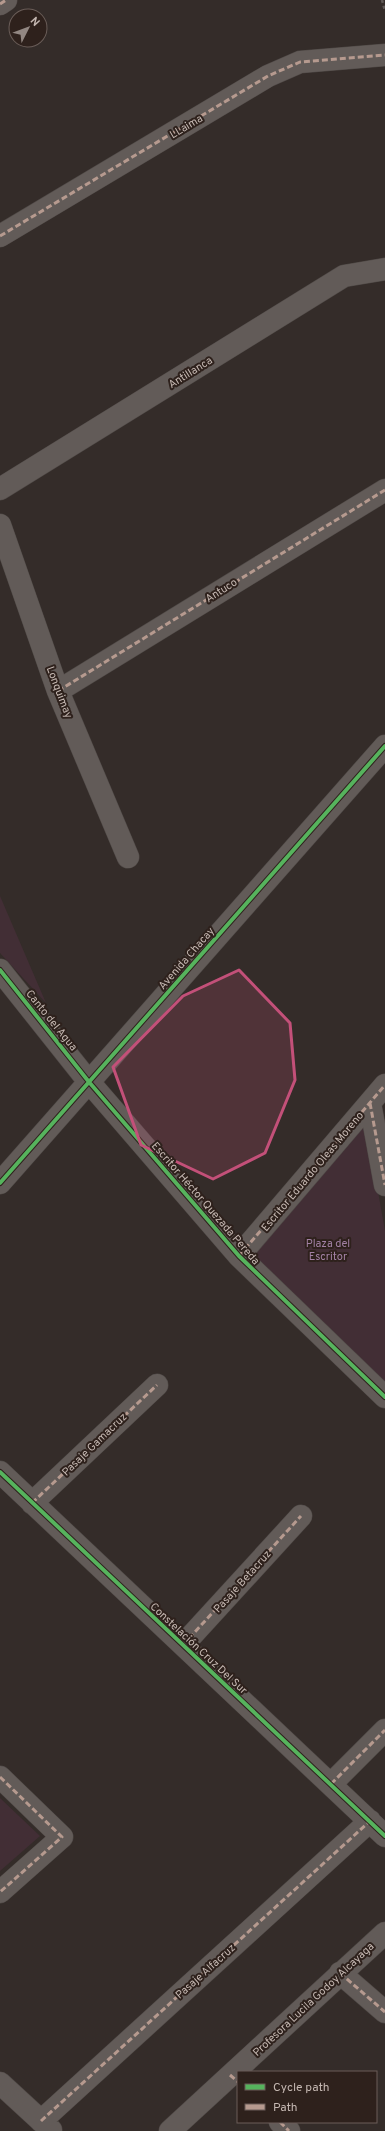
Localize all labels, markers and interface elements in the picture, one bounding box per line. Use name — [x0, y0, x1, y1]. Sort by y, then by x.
north arrow — [8, 8, 48, 48]
text: N — [27, 14, 43, 30]
street label: LLaima — [167, 111, 206, 142]
street label: Antillanca — [166, 354, 215, 392]
street label: Antuco — [203, 576, 240, 606]
street label: Lonquimay — [43, 664, 75, 721]
street label: Avenida Chacay — [156, 924, 218, 993]
street label: Canto del Agua — [22, 987, 80, 1054]
street label: Escritor Eduardo Oleas Moreno — [258, 1109, 367, 1234]
street label: Escritor Héctor Quezada Pereda — [148, 1139, 263, 1268]
park label: Plaza del Escritor — [306, 1237, 350, 1264]
street label: Pasaje Gamacruz — [59, 1410, 130, 1479]
street label: Pasaje Betacruz — [211, 1547, 275, 1616]
street label: Constelación Cruz Del Sur — [147, 1600, 250, 1698]
street label: Profesora Lucila Godoy Alcayaga — [250, 1940, 377, 2060]
street label: Pasaje Alfacruz — [173, 1941, 239, 2002]
legend — [237, 2071, 377, 2123]
text: Cycle path — [273, 2080, 330, 2096]
text: Path — [273, 2100, 298, 2116]

